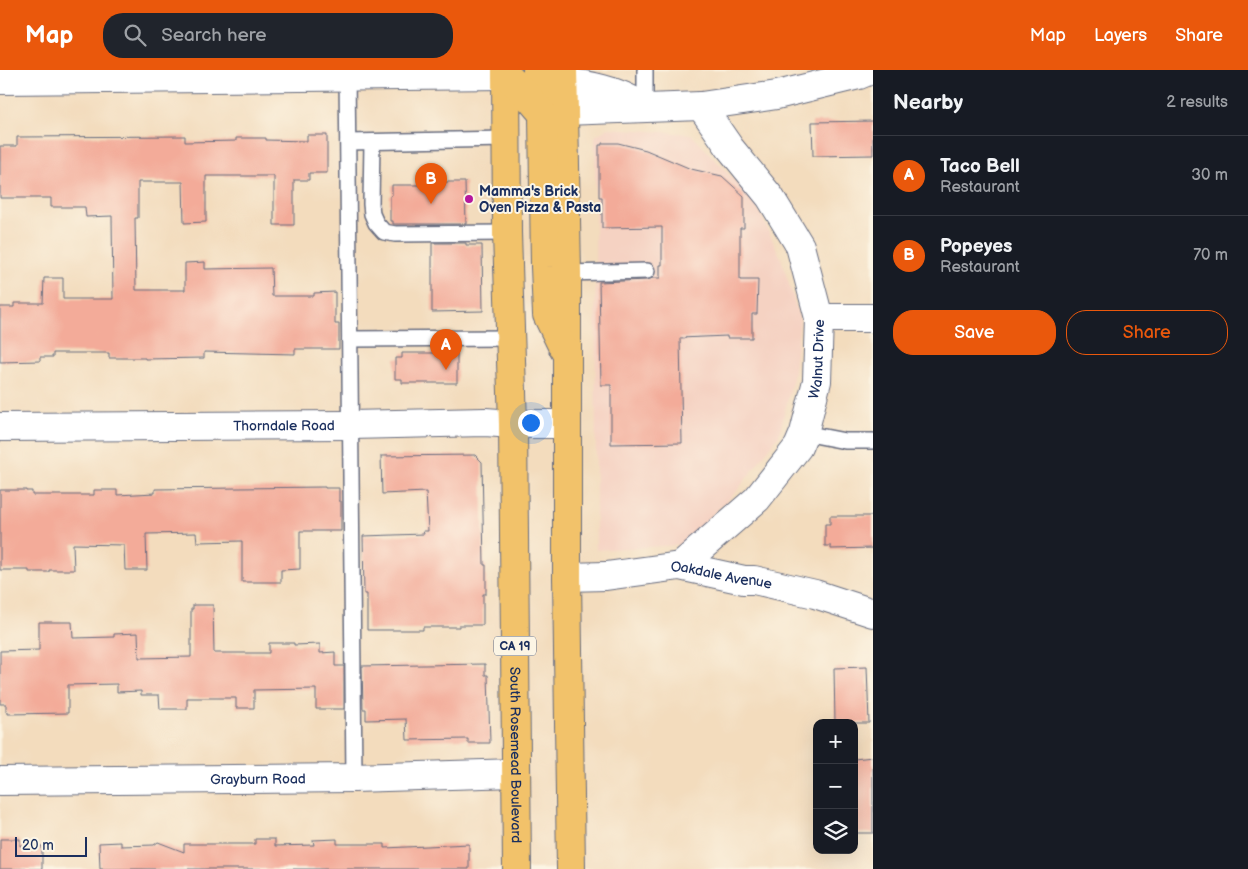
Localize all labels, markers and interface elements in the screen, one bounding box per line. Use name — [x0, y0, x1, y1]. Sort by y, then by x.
search box — [103, 13, 453, 58]
text: Map — [25, 21, 73, 50]
icon: search — [121, 21, 149, 49]
text: Search here — [161, 24, 267, 47]
text: Map — [1030, 25, 1066, 46]
text: Layers — [1094, 25, 1147, 46]
text: Share — [1175, 25, 1223, 46]
text: Nearby — [893, 90, 963, 115]
text: 2 results — [1166, 93, 1228, 112]
text: Taco Bell — [940, 155, 1020, 178]
pin: B — [415, 163, 447, 204]
text: A — [904, 166, 914, 185]
text: 30 m — [1191, 166, 1228, 185]
text: Restaurant — [940, 178, 1020, 197]
place label: Mamma's Brick Oven Pizza & Pasta — [479, 183, 601, 216]
marker: Mamma's Brick Oven Pizza & Pasta — [463, 193, 475, 205]
text: Popeyes — [940, 235, 1012, 258]
text: B — [903, 246, 915, 265]
text: 70 m — [1193, 246, 1228, 265]
text: Restaurant — [940, 258, 1020, 277]
button: Save — [893, 310, 1056, 355]
button: Share — [1066, 310, 1228, 355]
street label: Walnut Drive — [805, 319, 828, 401]
pin: A — [430, 329, 462, 370]
your location — [518, 410, 544, 436]
street label: Thorndale Road — [233, 417, 335, 435]
street label: Oakdale Avenue — [670, 558, 774, 593]
road number: CA 19 — [494, 636, 536, 656]
street label: South Rosemead Boulevard — [506, 667, 525, 843]
map controls — [813, 719, 858, 854]
button: + — [813, 719, 858, 764]
button: − — [813, 764, 858, 809]
street label: Grayburn Road — [210, 770, 306, 788]
button: layers — [813, 809, 858, 854]
scale bar — [15, 834, 88, 857]
text: 20 m — [22, 837, 54, 854]

